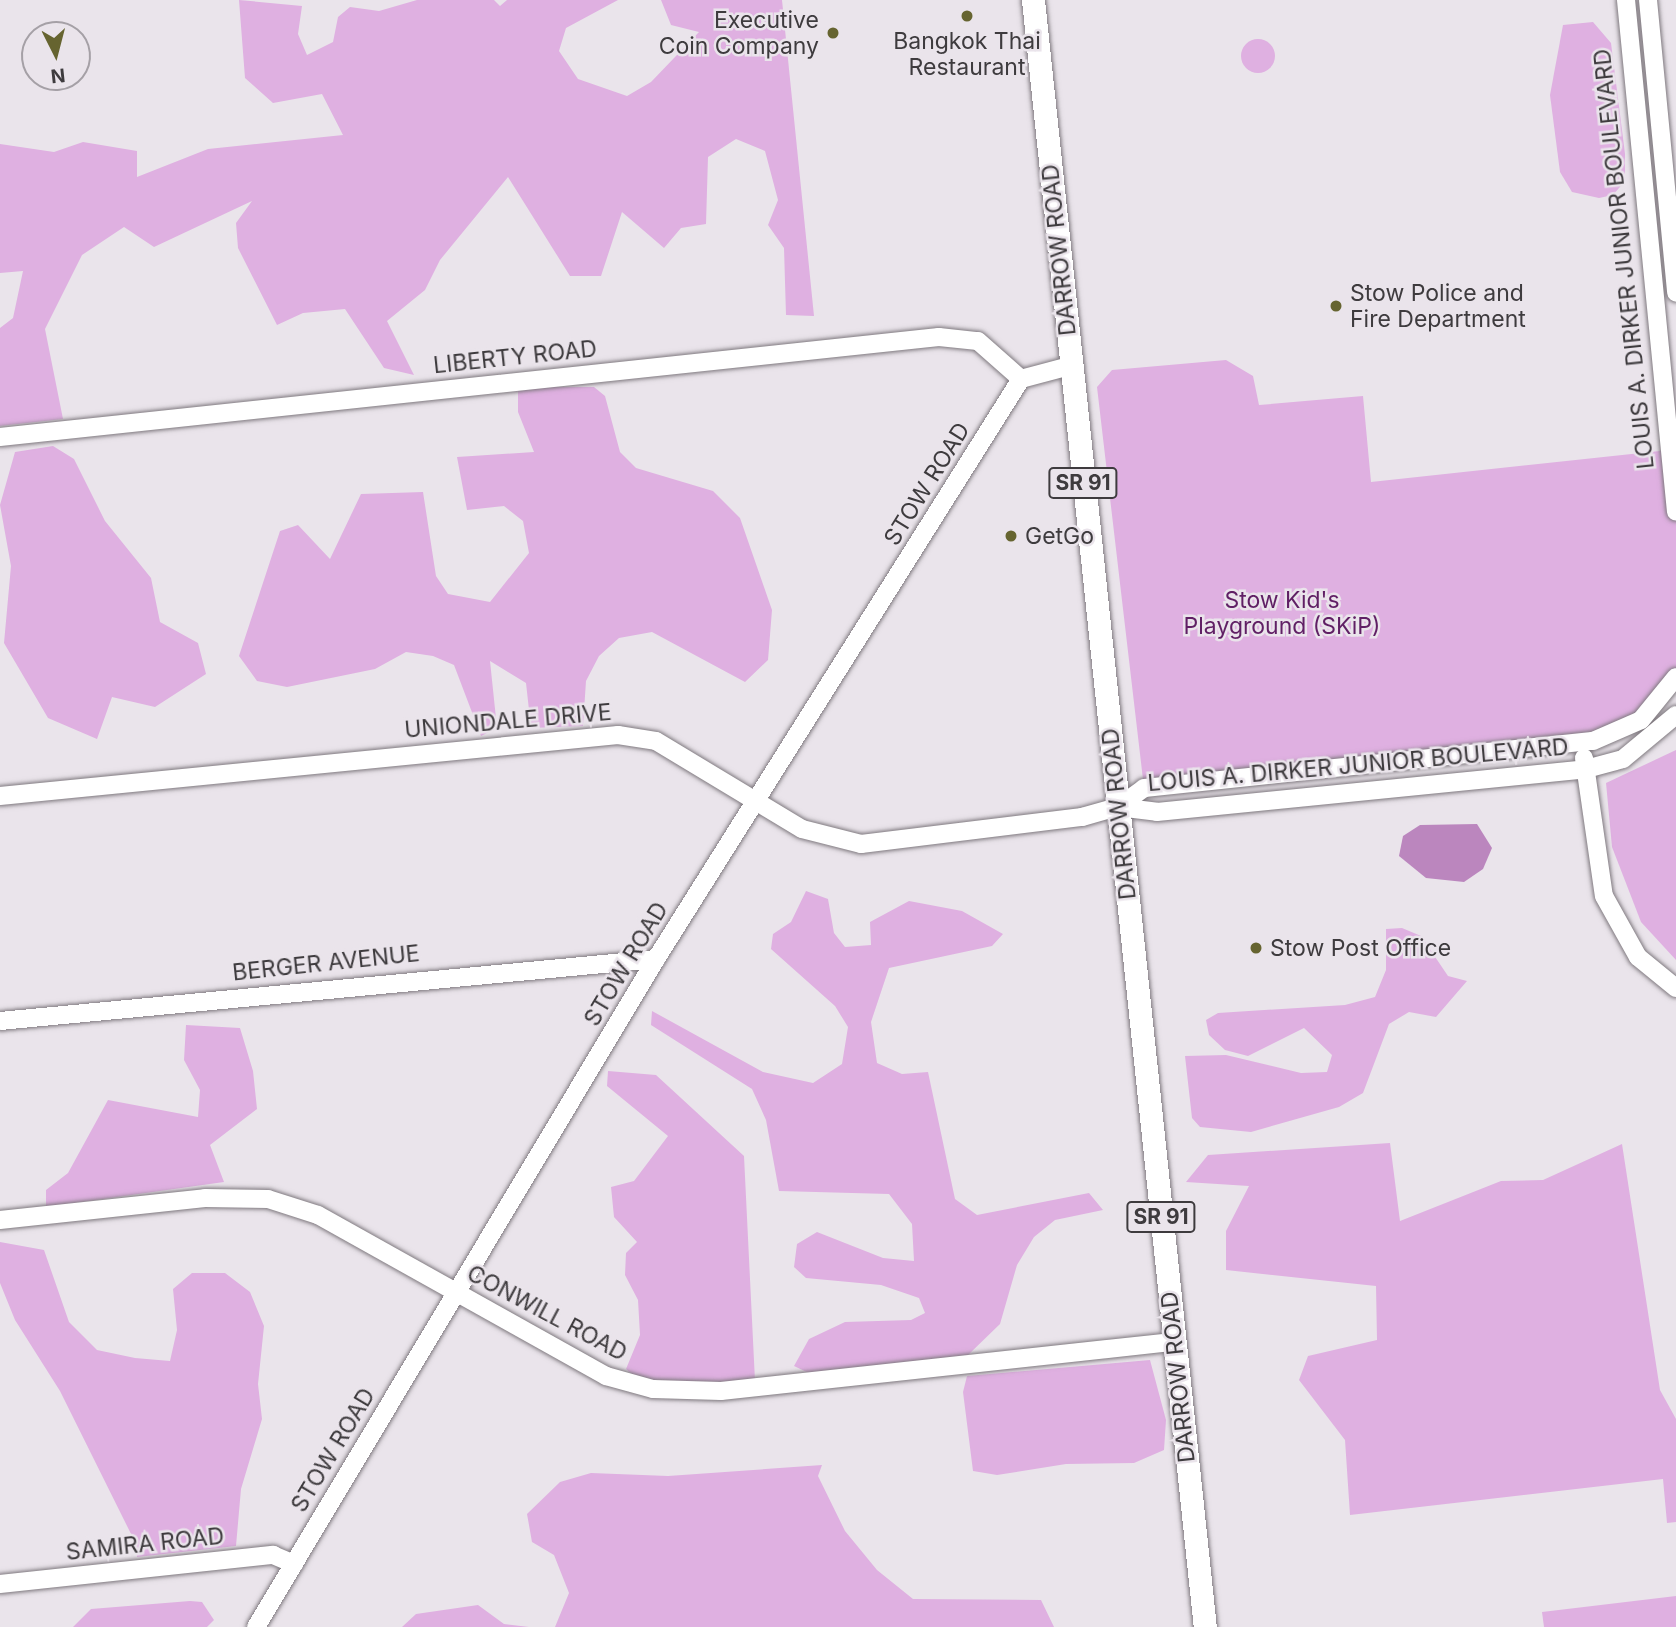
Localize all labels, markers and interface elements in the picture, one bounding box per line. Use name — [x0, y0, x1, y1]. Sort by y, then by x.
place label: Executive Coin Company — [659, 6, 819, 60]
marker: Bangkok Thai Restaurant — [959, 8, 975, 24]
north arrow — [21, 21, 91, 91]
marker: Executive Coin Company — [825, 25, 841, 41]
place label: Bangkok Thai Restaurant — [893, 27, 1041, 81]
street label: LOUIS A. DIRKER JUNIOR BOULEVARD — [1588, 48, 1660, 470]
text: N — [50, 63, 66, 88]
street label: DARROW ROAD — [1036, 163, 1082, 337]
place label: Stow Police and Fire Department — [1350, 279, 1526, 333]
marker: Stow Police and Fire Department — [1328, 298, 1344, 314]
street label: LIBERTY ROAD — [432, 335, 598, 379]
street label: STOW ROAD — [878, 417, 976, 551]
road number: SR 91 — [1048, 466, 1118, 500]
place label: GetGo — [1025, 522, 1094, 550]
marker: GetGo — [1003, 528, 1019, 544]
park label: Stow Kid's Playground (SKiP) — [1184, 586, 1380, 640]
street label: UNIONDALE DRIVE — [403, 698, 613, 744]
street label: DARROW ROAD — [1096, 727, 1142, 901]
street label: LOUIS A. DIRKER JUNIOR BOULEVARD — [1146, 733, 1570, 797]
street label: STOW ROAD — [578, 897, 674, 1031]
place label: Stow Post Office — [1270, 934, 1451, 962]
street label: BERGER AVENUE — [231, 939, 421, 987]
marker: Stow Post Office — [1248, 940, 1264, 956]
road number: SR 91 — [1126, 1200, 1196, 1234]
street label: CONWILL ROAD — [462, 1259, 632, 1367]
street label: DARROW ROAD — [1155, 1290, 1201, 1464]
street label: STOW ROAD — [285, 1383, 381, 1517]
street label: SAMIRA ROAD — [65, 1522, 225, 1566]

